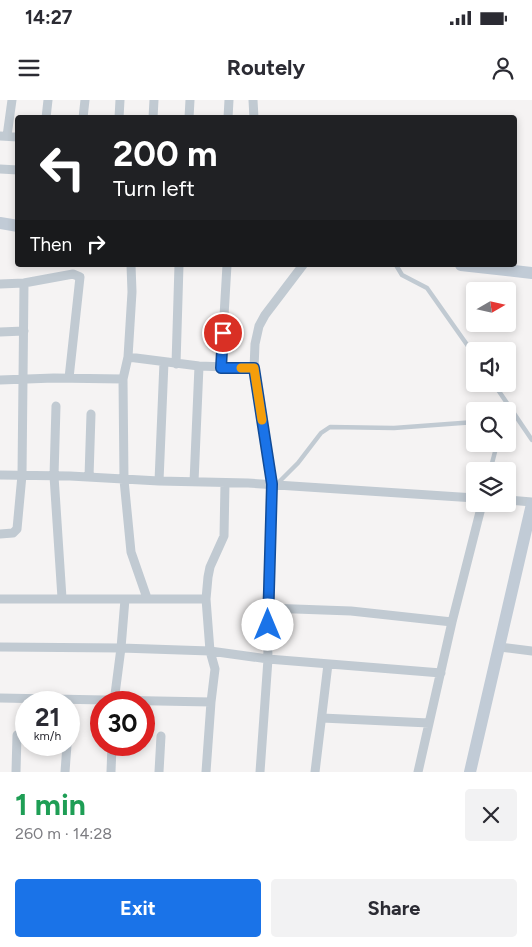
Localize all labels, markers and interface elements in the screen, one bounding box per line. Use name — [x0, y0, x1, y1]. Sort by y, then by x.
text: 14:27 — [25, 6, 72, 29]
icon: menu — [15, 54, 43, 82]
text: Routely — [227, 54, 305, 81]
icon: person — [489, 54, 517, 82]
text: 200 m — [113, 133, 217, 175]
icon: left — [30, 135, 95, 200]
text: Turn left — [113, 175, 195, 202]
icon: right — [82, 230, 110, 258]
text: Then — [30, 233, 72, 256]
north arrow — [466, 282, 516, 332]
map controls — [466, 282, 516, 512]
pin — [202, 312, 244, 354]
icon: arrive — [209, 319, 237, 347]
button: sound — [466, 342, 516, 392]
button: search — [466, 402, 516, 452]
button: layers — [466, 462, 516, 512]
position arrow — [241, 598, 293, 650]
speed limit sign: 30 — [90, 691, 155, 756]
text: 21 — [35, 702, 60, 732]
text: km/h — [34, 729, 61, 743]
text: 1 min — [15, 786, 86, 823]
button: close — [465, 789, 517, 841]
text: 260 m · 14:28 — [15, 824, 112, 843]
button: Exit — [15, 879, 261, 937]
button: Share — [271, 879, 517, 937]

